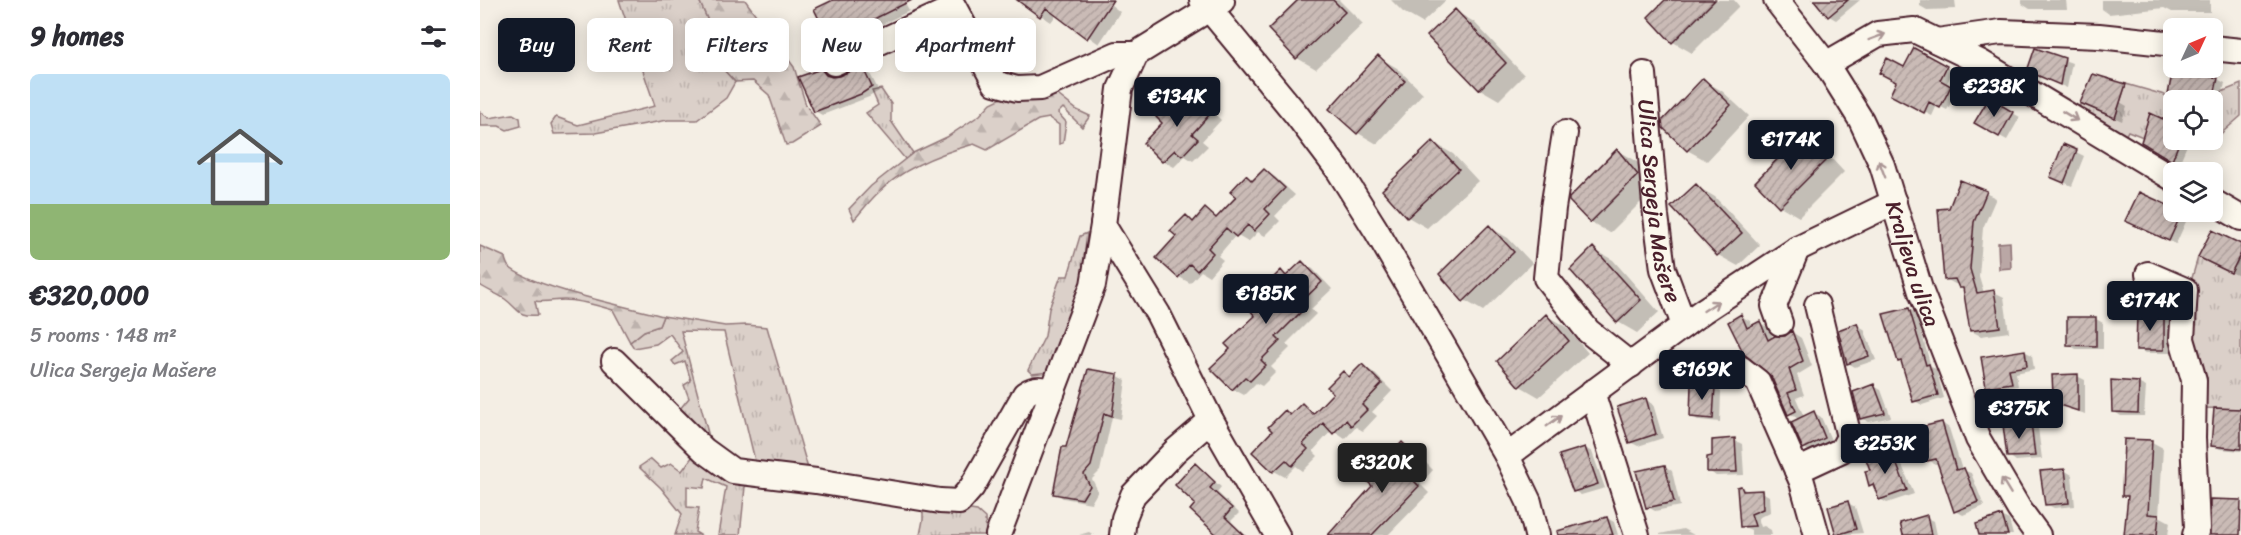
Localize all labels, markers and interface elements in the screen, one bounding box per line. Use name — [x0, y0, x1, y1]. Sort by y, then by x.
text: 9 homes — [30, 13, 124, 59]
chip: Buy — [498, 18, 575, 72]
chip: Rent — [587, 18, 673, 72]
chip: Filters — [685, 18, 789, 72]
chip: New — [801, 18, 883, 72]
chip: Apartment — [895, 18, 1036, 72]
north arrow — [2163, 18, 2223, 78]
map controls — [2163, 18, 2223, 222]
icon: filters — [417, 20, 450, 53]
one-way arrow — [1868, 30, 1886, 41]
pin: €238K — [1952, 67, 2036, 118]
text: €238K — [1964, 69, 2024, 104]
pin: €134K — [1135, 77, 1219, 128]
text: €134K — [1148, 79, 1206, 114]
button: locate — [2163, 90, 2223, 150]
street label: Ulica Sergeja Mašere — [1627, 98, 1693, 308]
one-way arrow — [2061, 111, 2078, 123]
icon: home — [186, 113, 294, 221]
pin: €174K — [1749, 120, 1833, 171]
text: €174K — [1762, 122, 1820, 157]
one-way arrow — [1876, 160, 1887, 178]
button: layers — [2163, 162, 2223, 222]
street label: Kraljeva ulica — [1874, 195, 1952, 332]
text: €320,000 — [30, 272, 149, 318]
pin: €185K — [1224, 274, 1308, 325]
text: €185K — [1237, 276, 1295, 311]
pin: €174K — [2108, 281, 2192, 332]
text: €174K — [2121, 283, 2179, 318]
one-way arrow — [1702, 299, 1719, 311]
text: 5 rooms · 148 m² — [30, 318, 177, 353]
pin: €169K — [1660, 350, 1744, 401]
text: €169K — [1673, 352, 1731, 387]
text: Ulica Sergeja Mašere — [30, 353, 217, 388]
pin: €375K — [1977, 389, 2061, 440]
text: €375K — [1989, 391, 2049, 426]
one-way arrow — [1545, 415, 1561, 427]
pin: €253K — [1843, 424, 1927, 475]
text: €253K — [1855, 426, 1915, 461]
pin: €320K — [1340, 443, 1424, 494]
text: €320K — [1352, 445, 1412, 480]
one-way arrow — [1999, 478, 2011, 495]

